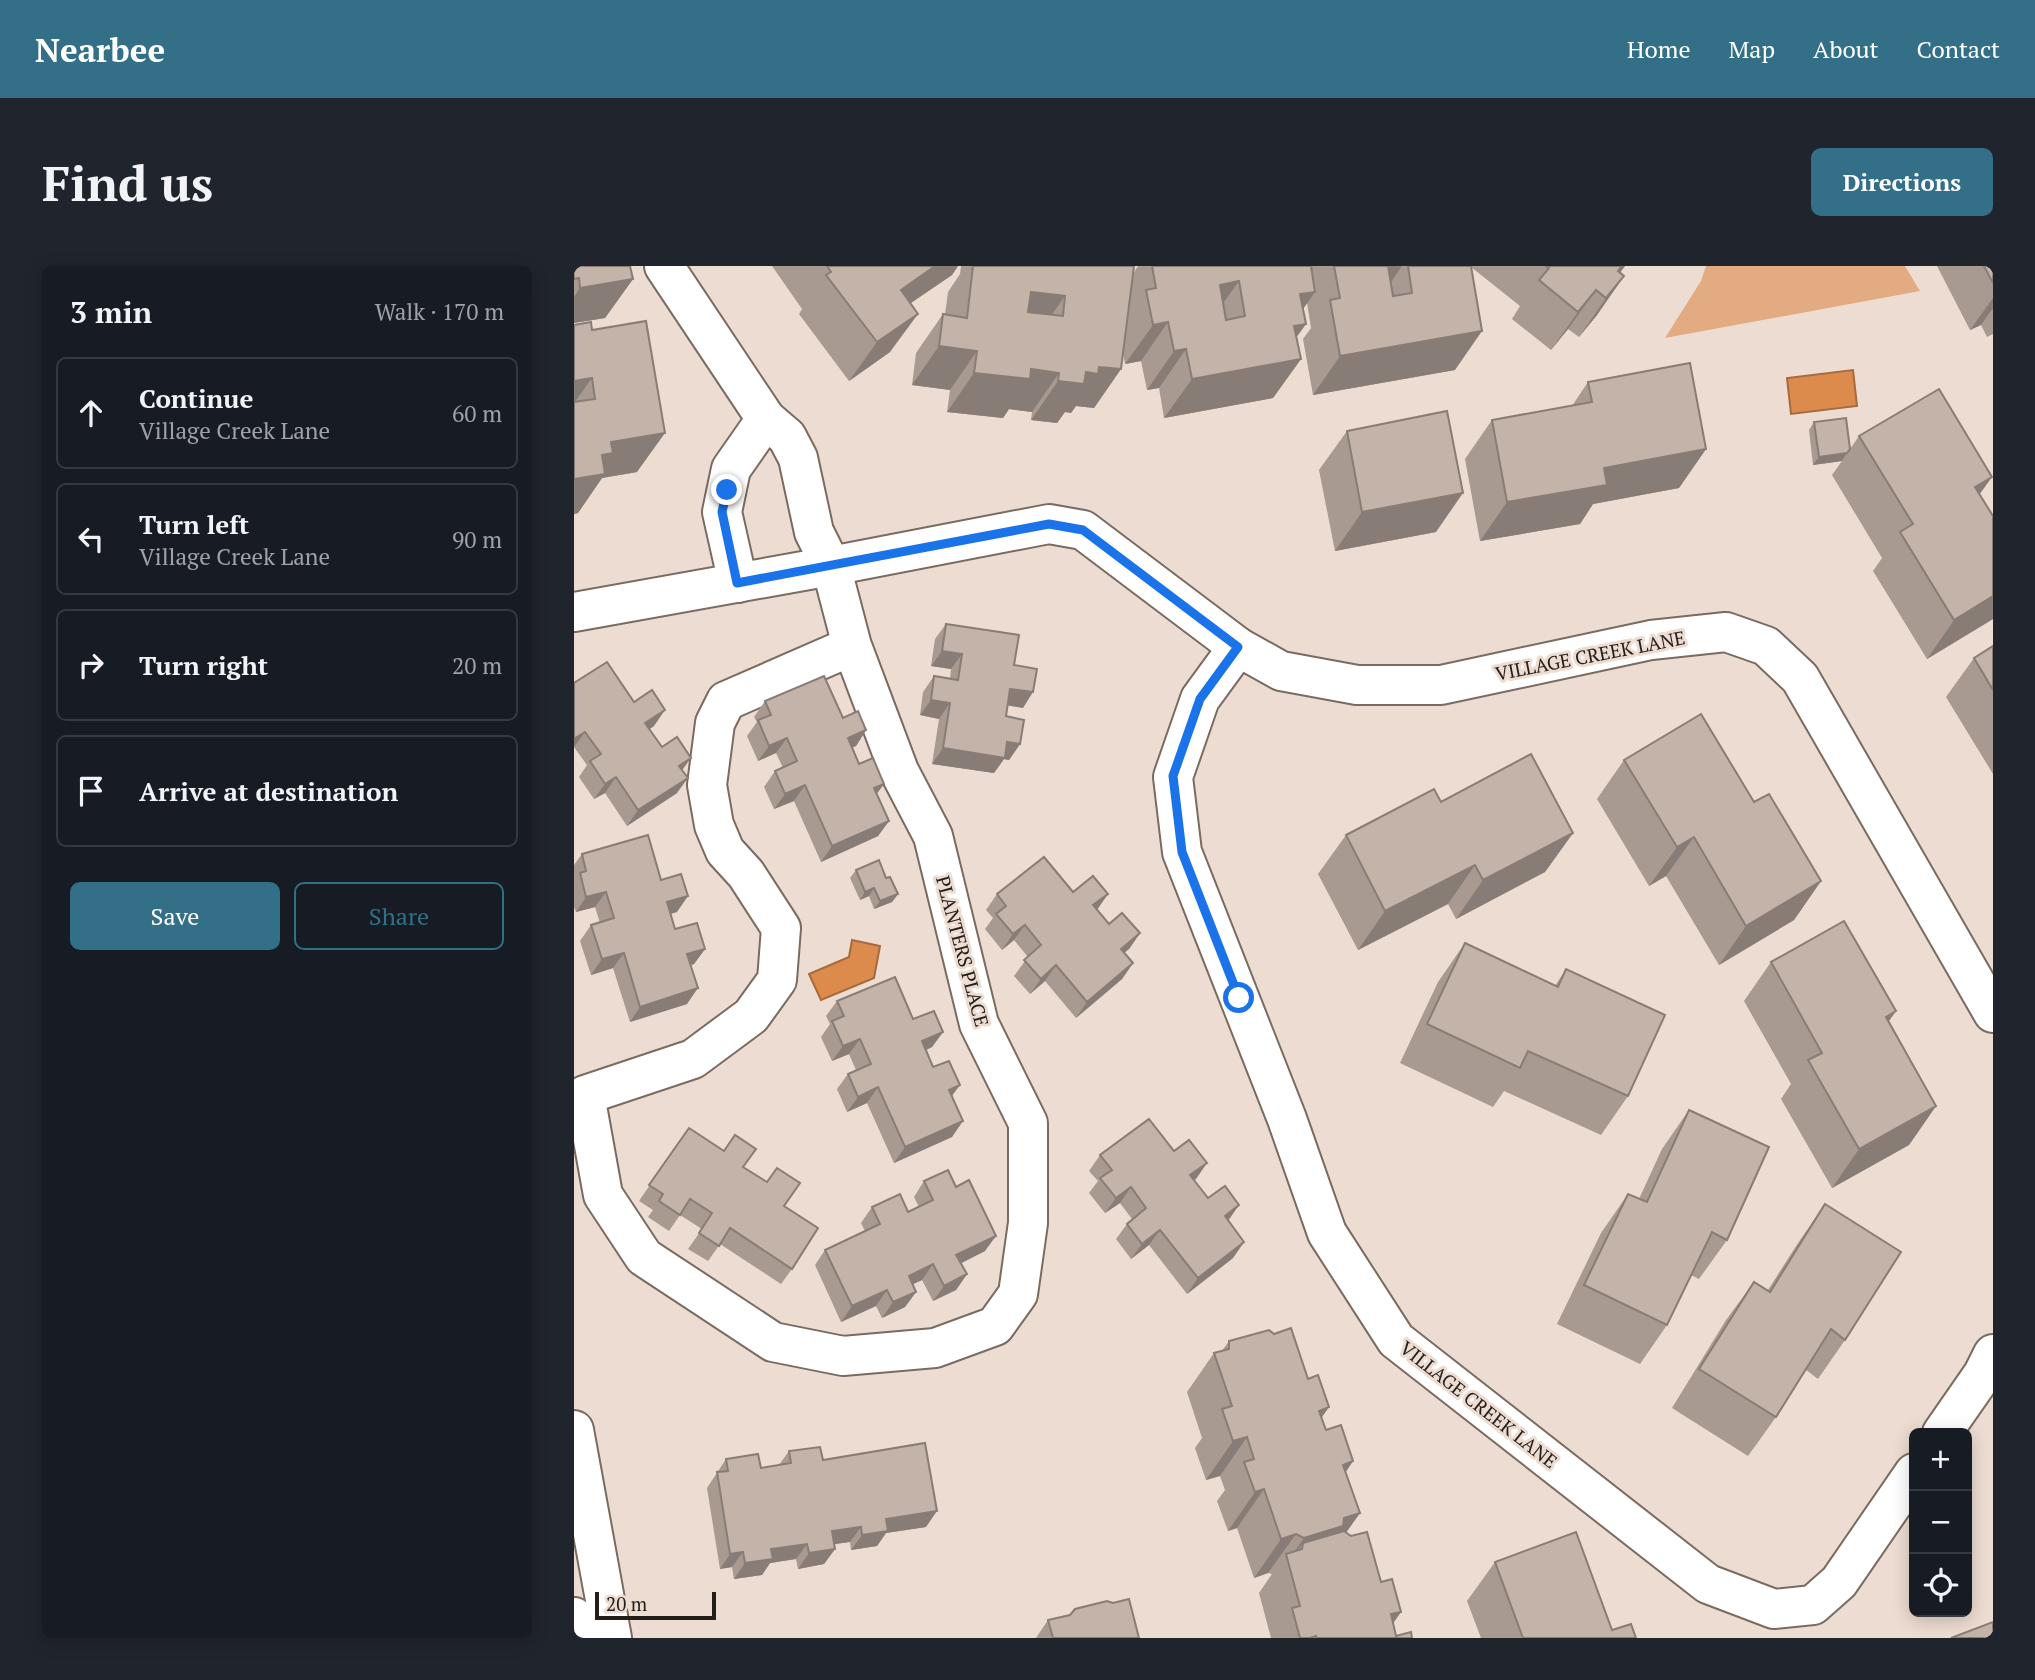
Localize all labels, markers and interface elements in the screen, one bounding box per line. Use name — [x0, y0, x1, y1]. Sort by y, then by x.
text: Nearbee — [35, 28, 165, 71]
text: Home — [1627, 33, 1691, 65]
text: Map — [1729, 33, 1775, 65]
text: About — [1813, 33, 1879, 65]
text: Contact — [1917, 33, 2000, 65]
button: Directions — [1811, 148, 1993, 216]
text: Find us — [42, 150, 213, 215]
text: 3 min — [70, 292, 152, 332]
text: Walk · 170 m — [375, 296, 504, 327]
text: Continue — [139, 381, 253, 415]
icon: ahead — [72, 394, 110, 432]
text: 60 m — [452, 398, 502, 429]
text: Village Creek Lane — [139, 415, 330, 446]
route end — [711, 474, 742, 505]
text: Turn left — [139, 507, 249, 541]
icon: left — [72, 520, 110, 558]
text: 90 m — [452, 524, 502, 555]
text: Village Creek Lane — [139, 541, 330, 572]
street label: VILLAGE CREEK LANE — [1493, 624, 1687, 686]
icon: right — [72, 646, 110, 684]
text: Turn right — [139, 648, 268, 682]
text: 20 m — [452, 650, 502, 681]
icon: arrive — [72, 772, 110, 810]
text: Arrive at destination — [139, 774, 398, 808]
street label: PLANTERS PLACE — [931, 873, 995, 1029]
button: Save — [70, 882, 280, 950]
button: Share — [294, 882, 504, 950]
route start — [1223, 982, 1254, 1013]
street label: VILLAGE CREEK LANE — [1395, 1335, 1563, 1473]
map controls — [1909, 1428, 1972, 1617]
button: + — [1909, 1428, 1972, 1491]
button: − — [1909, 1491, 1972, 1554]
button: locate — [1909, 1554, 1972, 1617]
scale bar — [595, 1589, 716, 1621]
text: 20 m — [606, 1591, 647, 1616]

